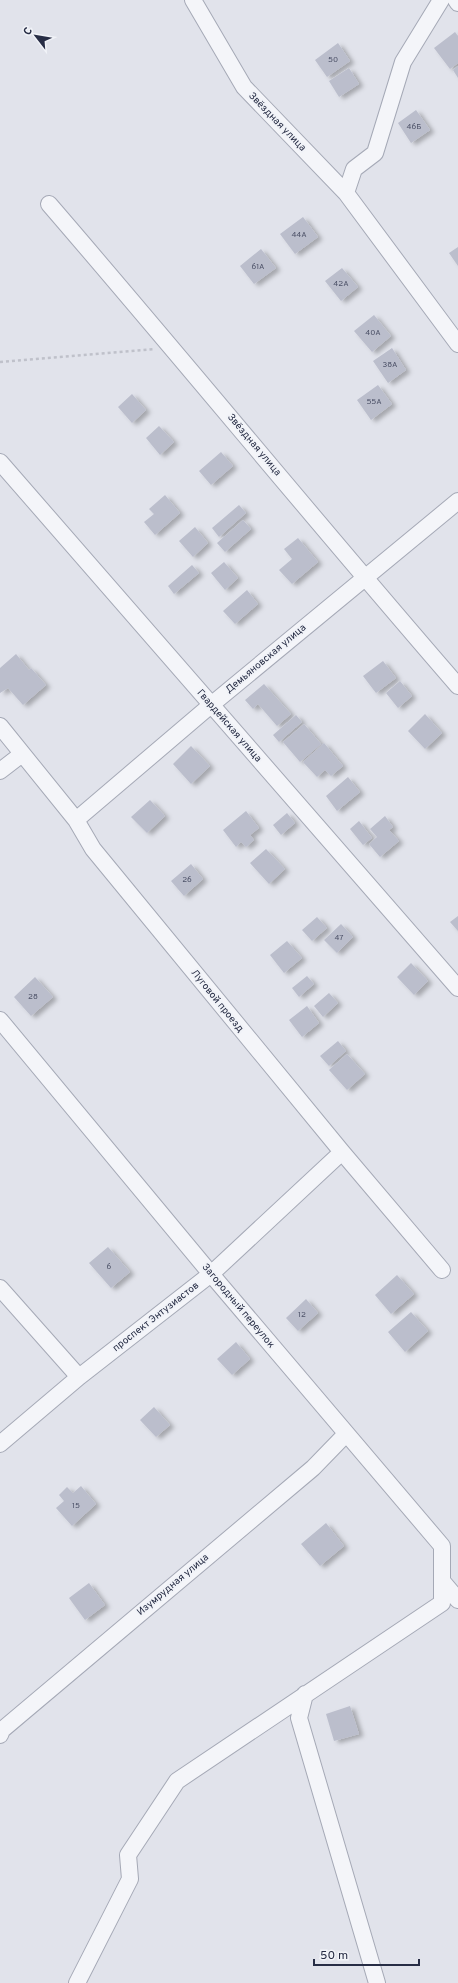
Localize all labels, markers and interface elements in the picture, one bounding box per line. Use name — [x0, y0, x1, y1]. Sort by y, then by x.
north arrow — [16, 16, 56, 56]
text: С — [20, 25, 36, 38]
house number: 50 — [328, 55, 338, 65]
street label: Звёздная улица — [245, 90, 309, 154]
house number: 46Б — [407, 122, 422, 132]
house number: 44А — [291, 230, 307, 240]
house number: 61А — [252, 262, 265, 272]
house number: 42А — [333, 279, 349, 289]
house number: 40А — [365, 328, 381, 338]
house number: 38А — [382, 360, 398, 370]
house number: 55А — [366, 397, 382, 407]
street label: Звёздная улица — [224, 411, 284, 479]
street label: Демьяновская улица — [223, 621, 309, 697]
street label: Гвардейская улица — [194, 687, 264, 765]
house number: 26 — [182, 875, 192, 885]
house number: 47 — [334, 933, 344, 943]
street label: Луговой проезд — [188, 967, 247, 1035]
house number: 28 — [28, 992, 38, 1002]
street label: Загородный переулок — [199, 1261, 277, 1351]
house number: 6 — [107, 1262, 112, 1272]
street label: проспект Энтузиастов — [110, 1279, 202, 1355]
house number: 12 — [298, 1310, 306, 1320]
house number: 15 — [72, 1501, 80, 1511]
street label: Изумрудная улица — [134, 1551, 212, 1619]
scale bar — [314, 1941, 419, 1967]
text: 50 m — [320, 1948, 348, 1964]

